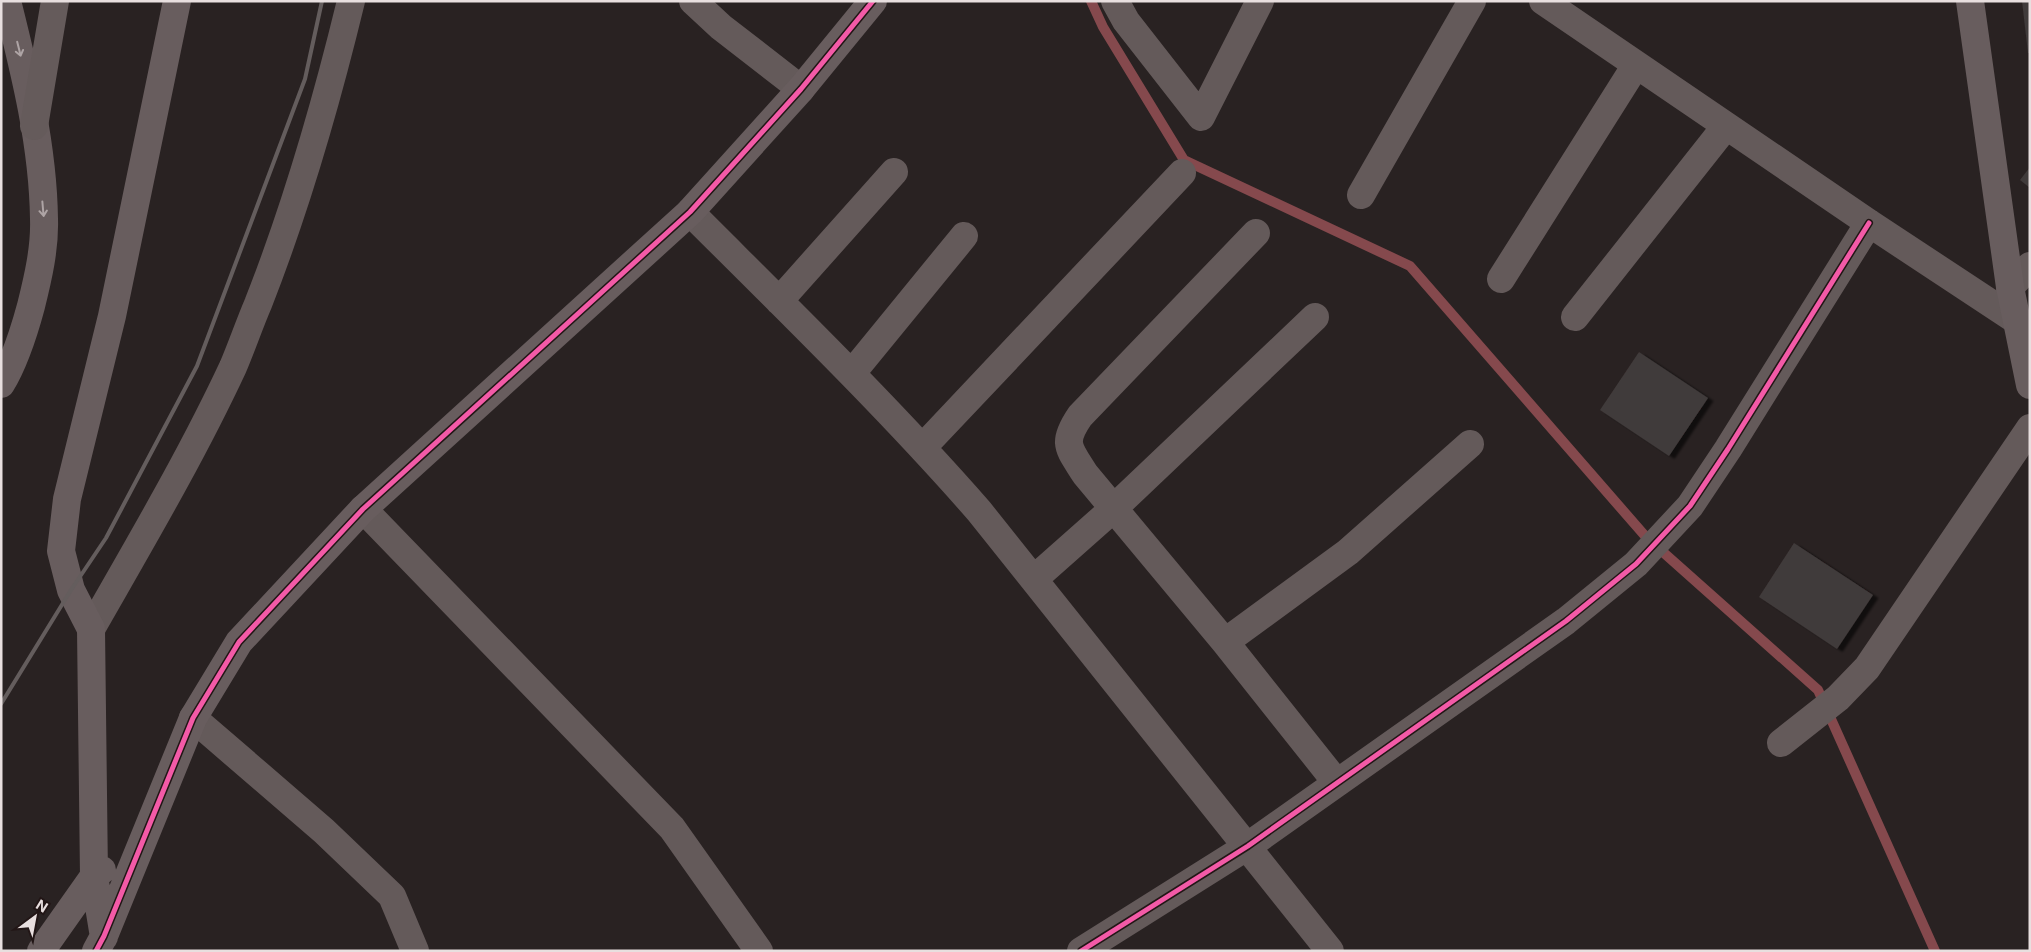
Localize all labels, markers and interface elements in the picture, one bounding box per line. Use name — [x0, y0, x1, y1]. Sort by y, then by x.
one-way arrow — [15, 40, 24, 56]
one-way arrow — [39, 201, 48, 217]
north arrow — [10, 892, 60, 942]
text: N — [33, 896, 51, 916]

